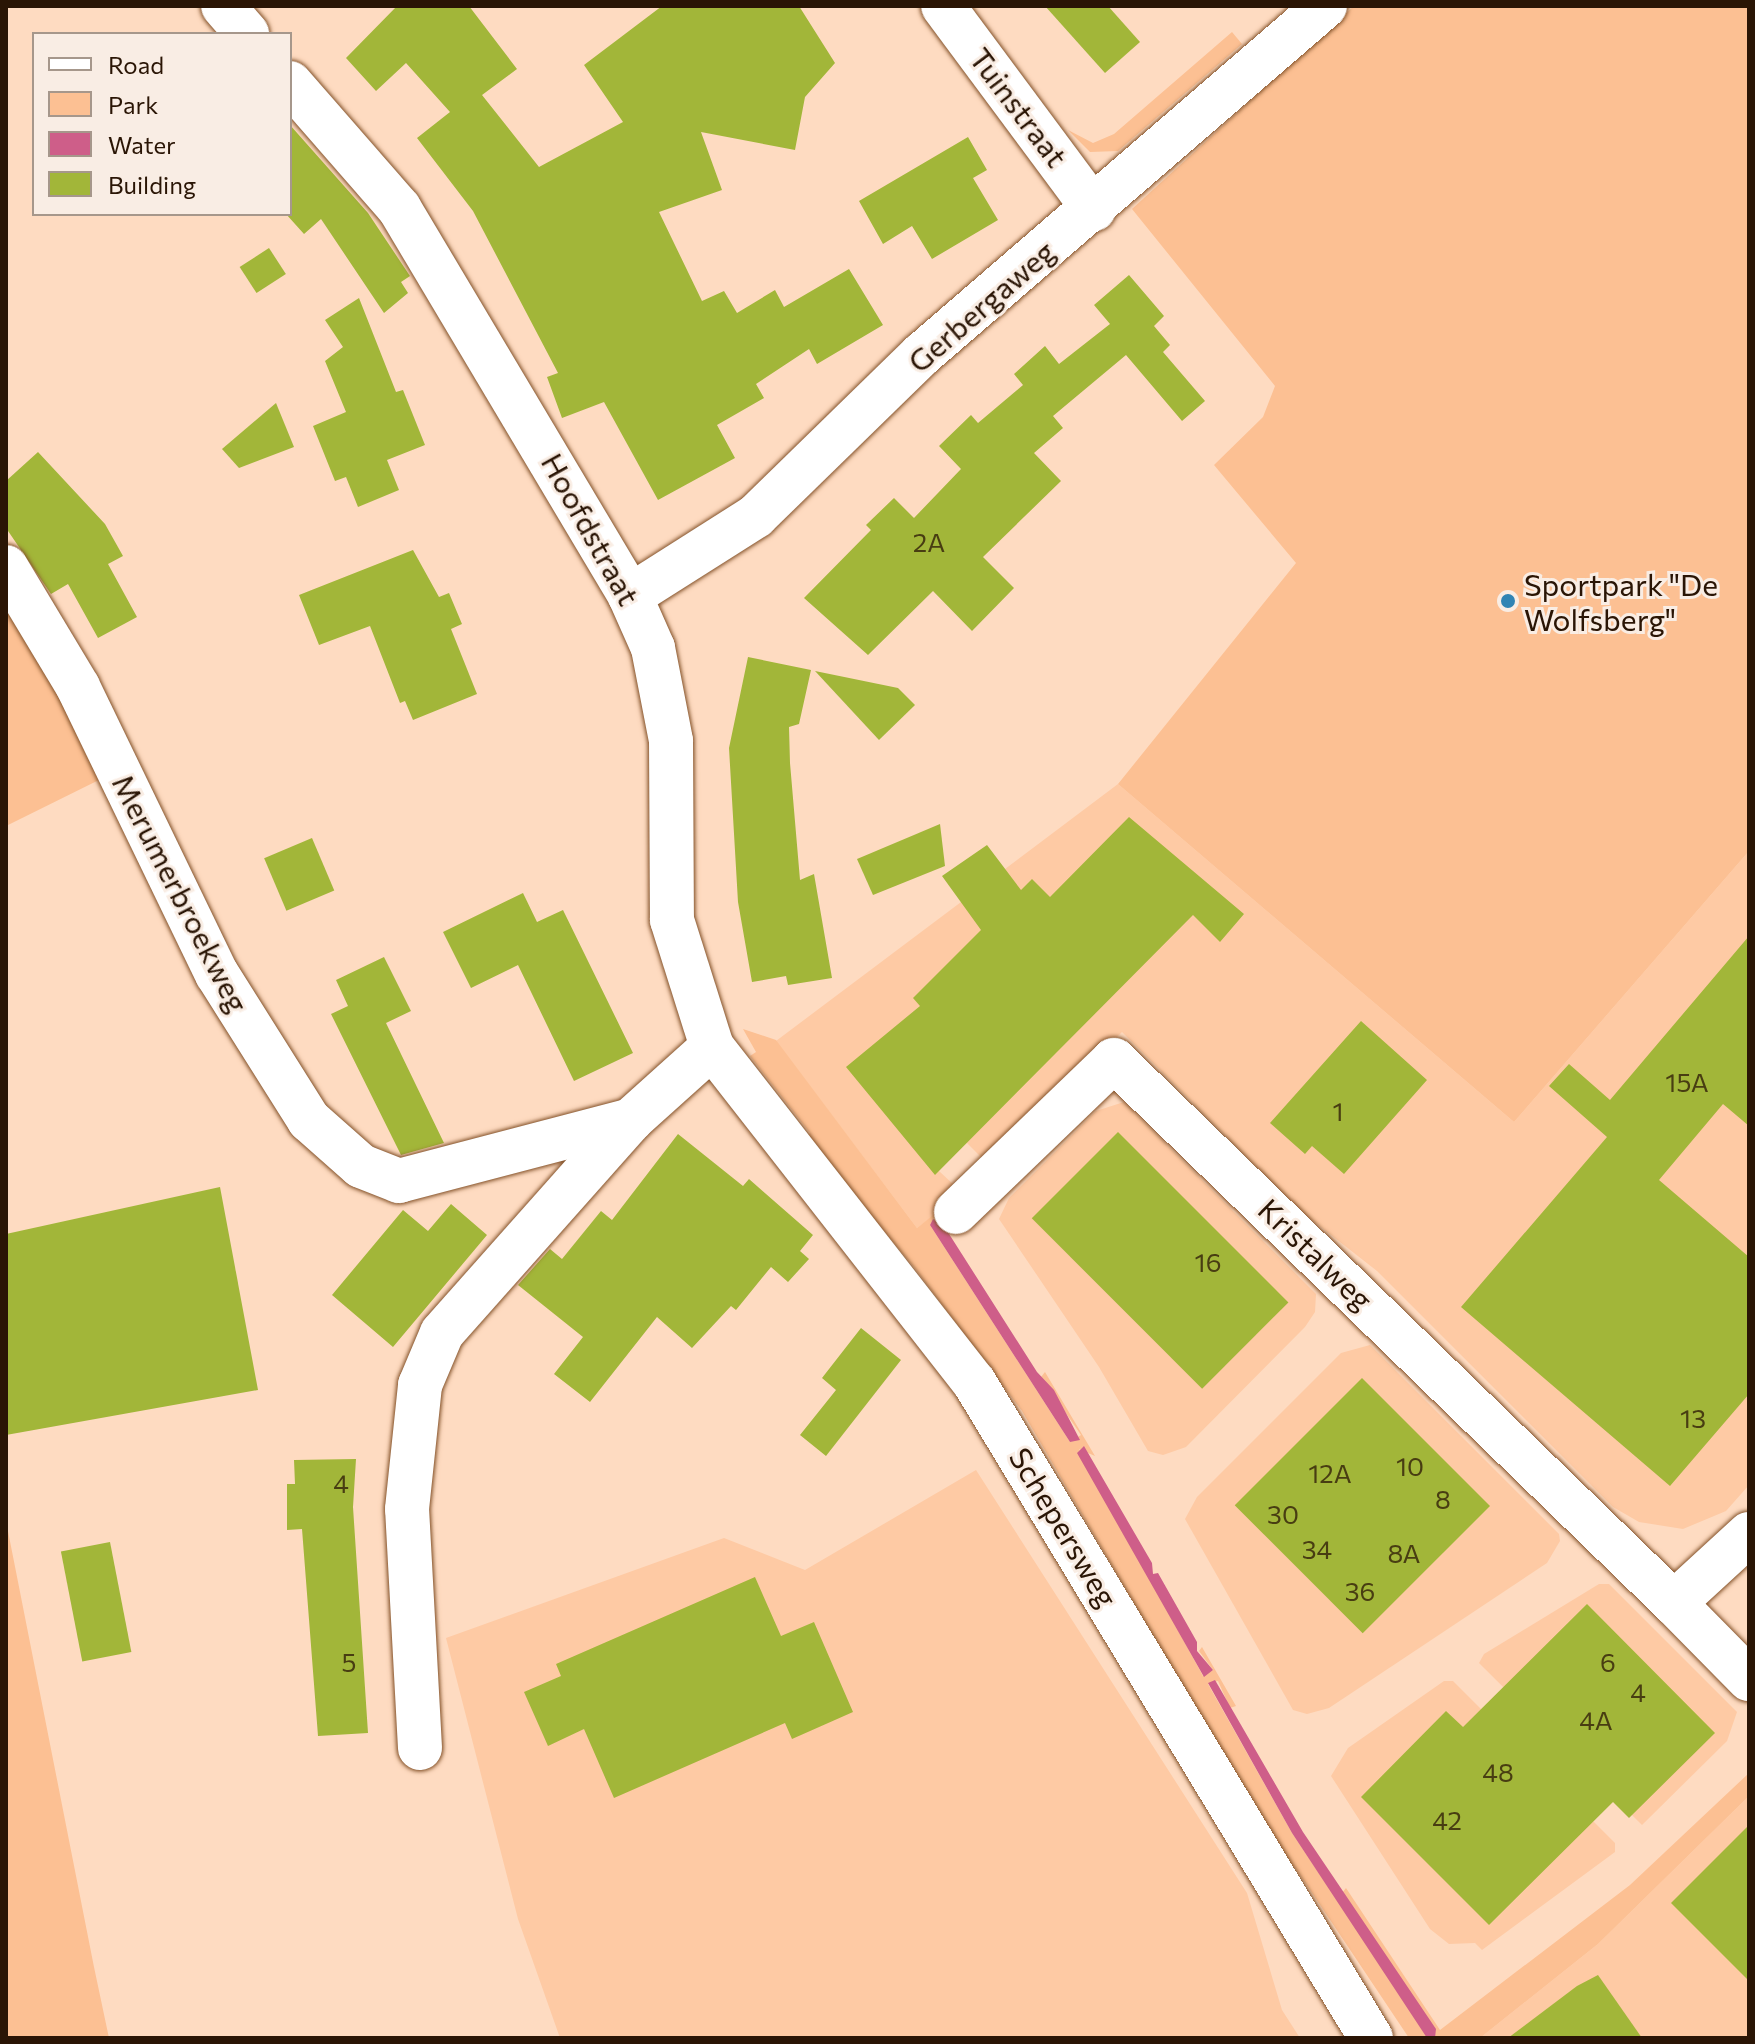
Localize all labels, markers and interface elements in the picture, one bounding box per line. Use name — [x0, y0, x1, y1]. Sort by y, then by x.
legend — [32, 32, 292, 216]
street label: Tuinstraat — [963, 40, 1075, 174]
text: Road — [108, 50, 164, 79]
text: Park — [108, 90, 158, 119]
text: Water — [108, 130, 176, 159]
text: Building — [108, 170, 196, 199]
street label: Gerbergaweg — [900, 233, 1062, 379]
street label: Hoofdstraat — [535, 447, 647, 611]
house number: 2A — [913, 526, 945, 558]
place label: Sportpark "De Wolfsberg" — [1524, 566, 1718, 636]
marker: Sportpark "De Wolfsberg" — [1499, 592, 1517, 610]
street label: Merumerbroekweg — [105, 768, 257, 1018]
house number: 15A — [1665, 1066, 1709, 1098]
house number: 1 — [1332, 1095, 1344, 1127]
street label: Kristalweg — [1251, 1191, 1381, 1317]
house number: 16 — [1195, 1246, 1221, 1278]
house number: 13 — [1680, 1402, 1706, 1434]
street label: Schepersweg — [1002, 1441, 1126, 1613]
house number: 10 — [1396, 1450, 1424, 1482]
house number: 12A — [1308, 1457, 1352, 1489]
house number: 4 — [333, 1467, 349, 1499]
house number: 8 — [1435, 1483, 1451, 1515]
house number: 30 — [1267, 1498, 1299, 1530]
house number: 34 — [1302, 1533, 1332, 1565]
house number: 8A — [1387, 1537, 1421, 1569]
house number: 36 — [1345, 1575, 1375, 1607]
house number: 5 — [342, 1646, 356, 1678]
house number: 6 — [1600, 1646, 1616, 1678]
house number: 4 — [1630, 1676, 1646, 1708]
house number: 4A — [1579, 1704, 1613, 1736]
house number: 48 — [1482, 1756, 1514, 1788]
house number: 42 — [1432, 1804, 1462, 1836]

